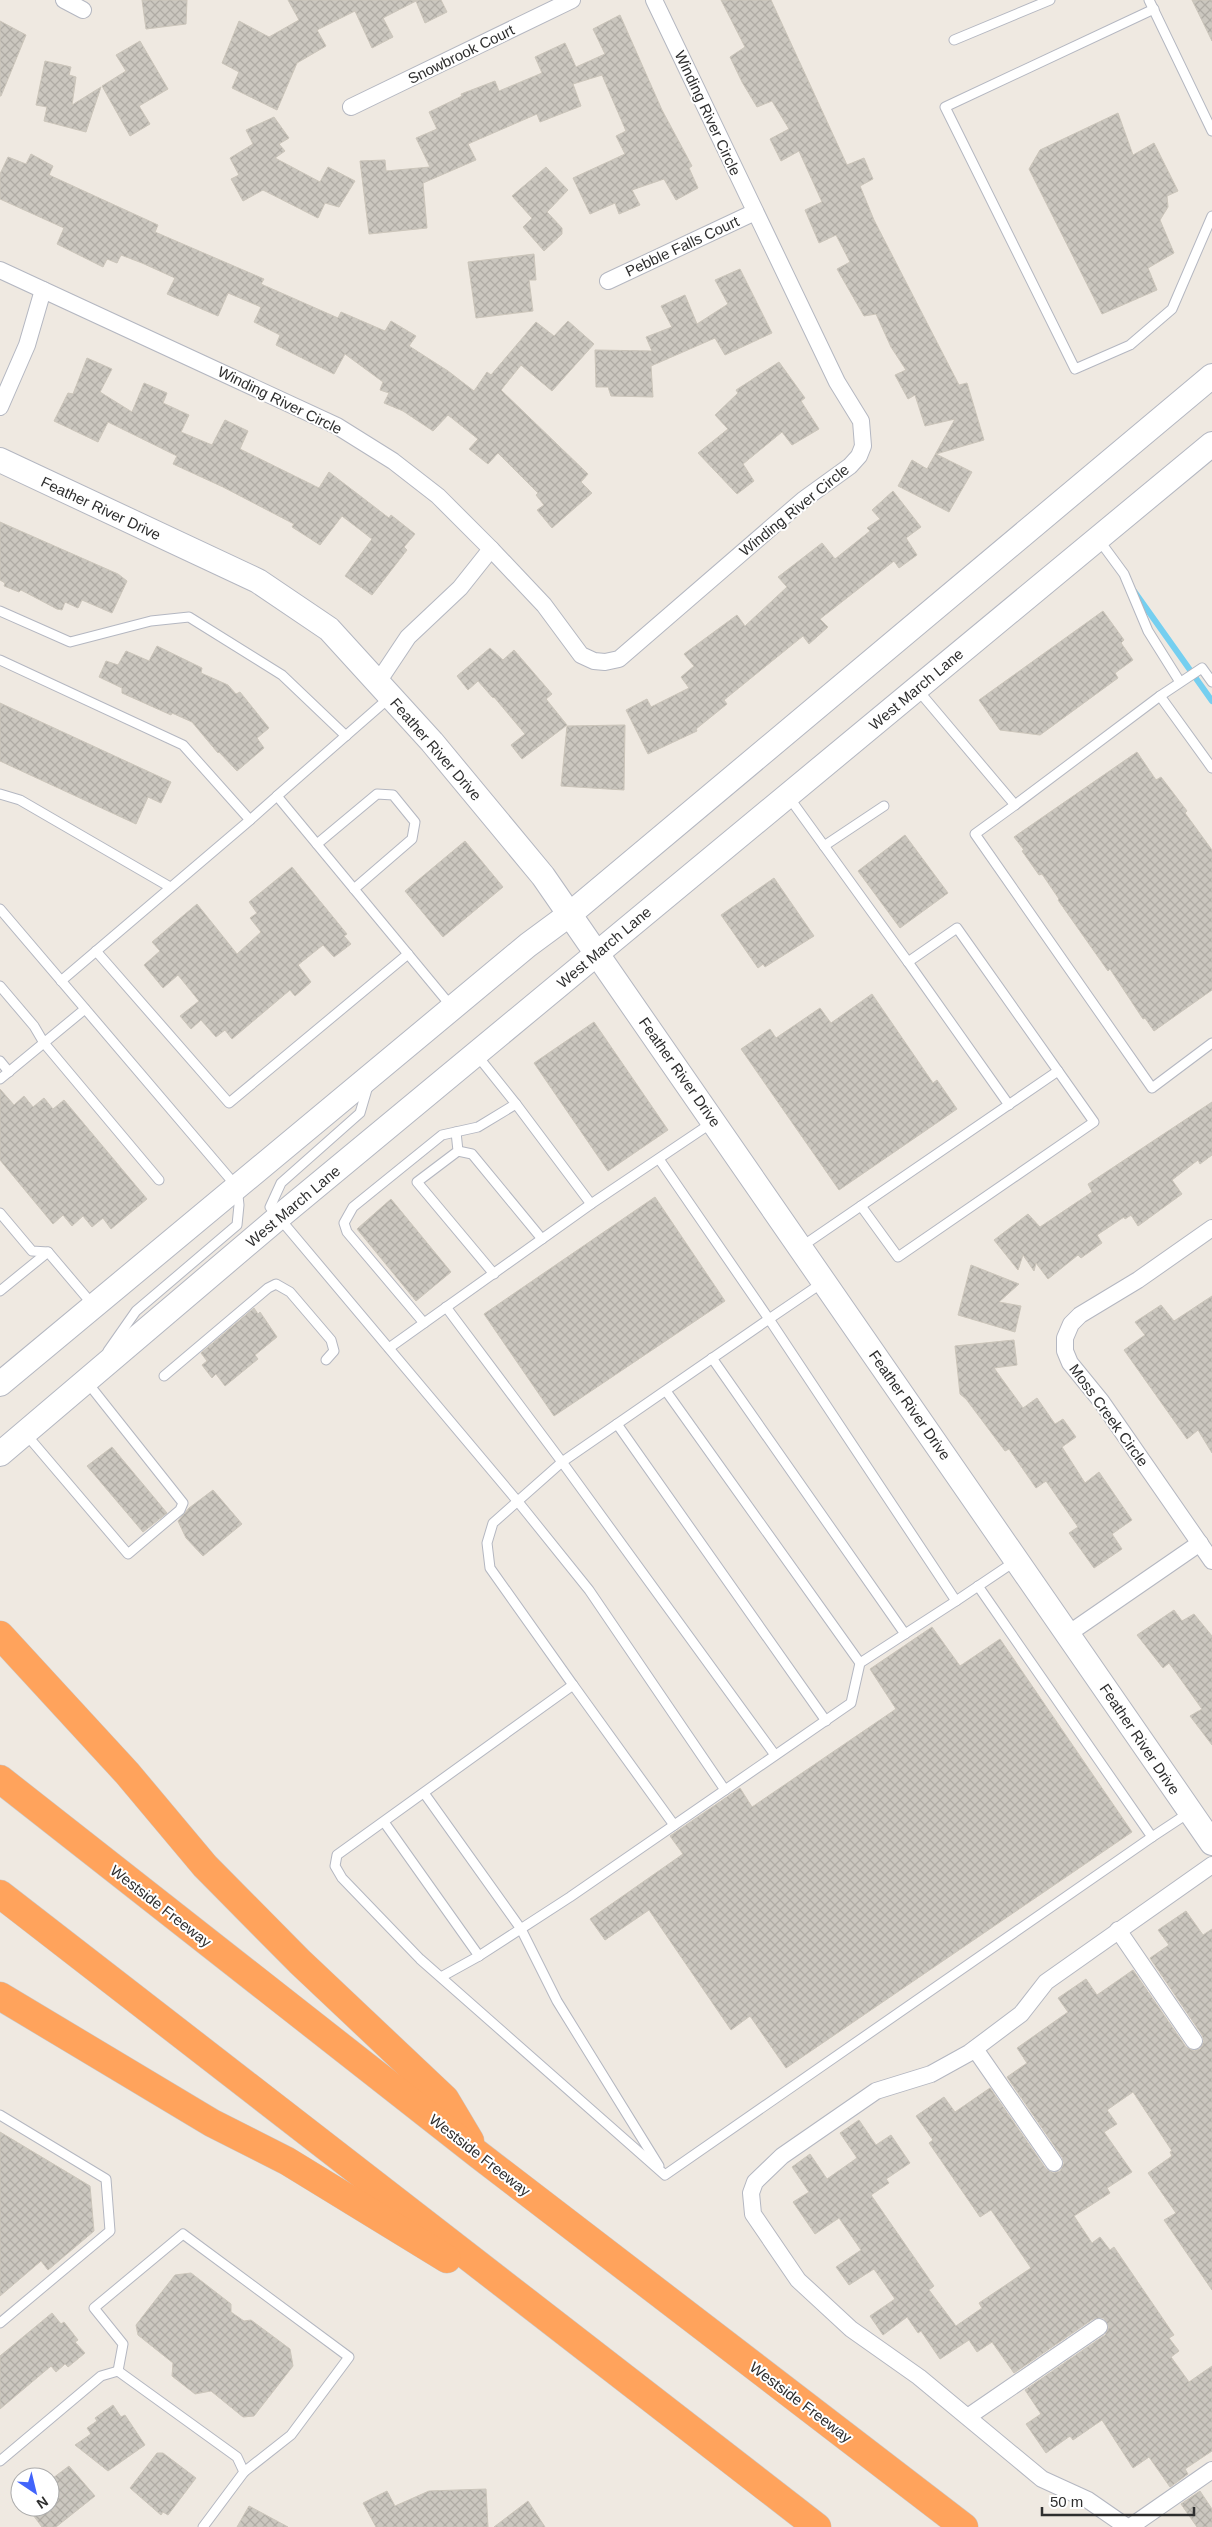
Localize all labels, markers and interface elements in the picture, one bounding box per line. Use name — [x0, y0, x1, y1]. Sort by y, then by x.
street label: Snowbrook Court — [405, 21, 518, 87]
street label: Winding River Circle — [672, 48, 744, 178]
street label: Pebble Falls Court — [622, 212, 742, 280]
street label: Winding River Circle — [215, 363, 345, 437]
street label: Winding River Circle — [736, 461, 852, 559]
street label: Feather River Drive — [38, 473, 164, 543]
street label: West March Lane — [866, 645, 966, 733]
street label: Feather River Drive — [387, 694, 485, 804]
street label: West March Lane — [554, 903, 654, 991]
street label: Feather River Drive — [636, 1014, 724, 1130]
street label: West March Lane — [243, 1162, 343, 1250]
street label: Feather River Drive — [866, 1347, 954, 1463]
street label: Moss Creek Circle — [1066, 1360, 1152, 1470]
street label: Feather River Drive — [1097, 1680, 1183, 1798]
street label: Westside Freeway — [107, 1861, 215, 1951]
street label: Westside Freeway — [426, 2110, 534, 2200]
street label: Westside Freeway — [747, 2358, 856, 2446]
north arrow — [10, 2467, 60, 2517]
scale bar — [1042, 2484, 1194, 2516]
text: N — [34, 2493, 51, 2512]
text: 50 m — [1050, 2493, 1083, 2510]

